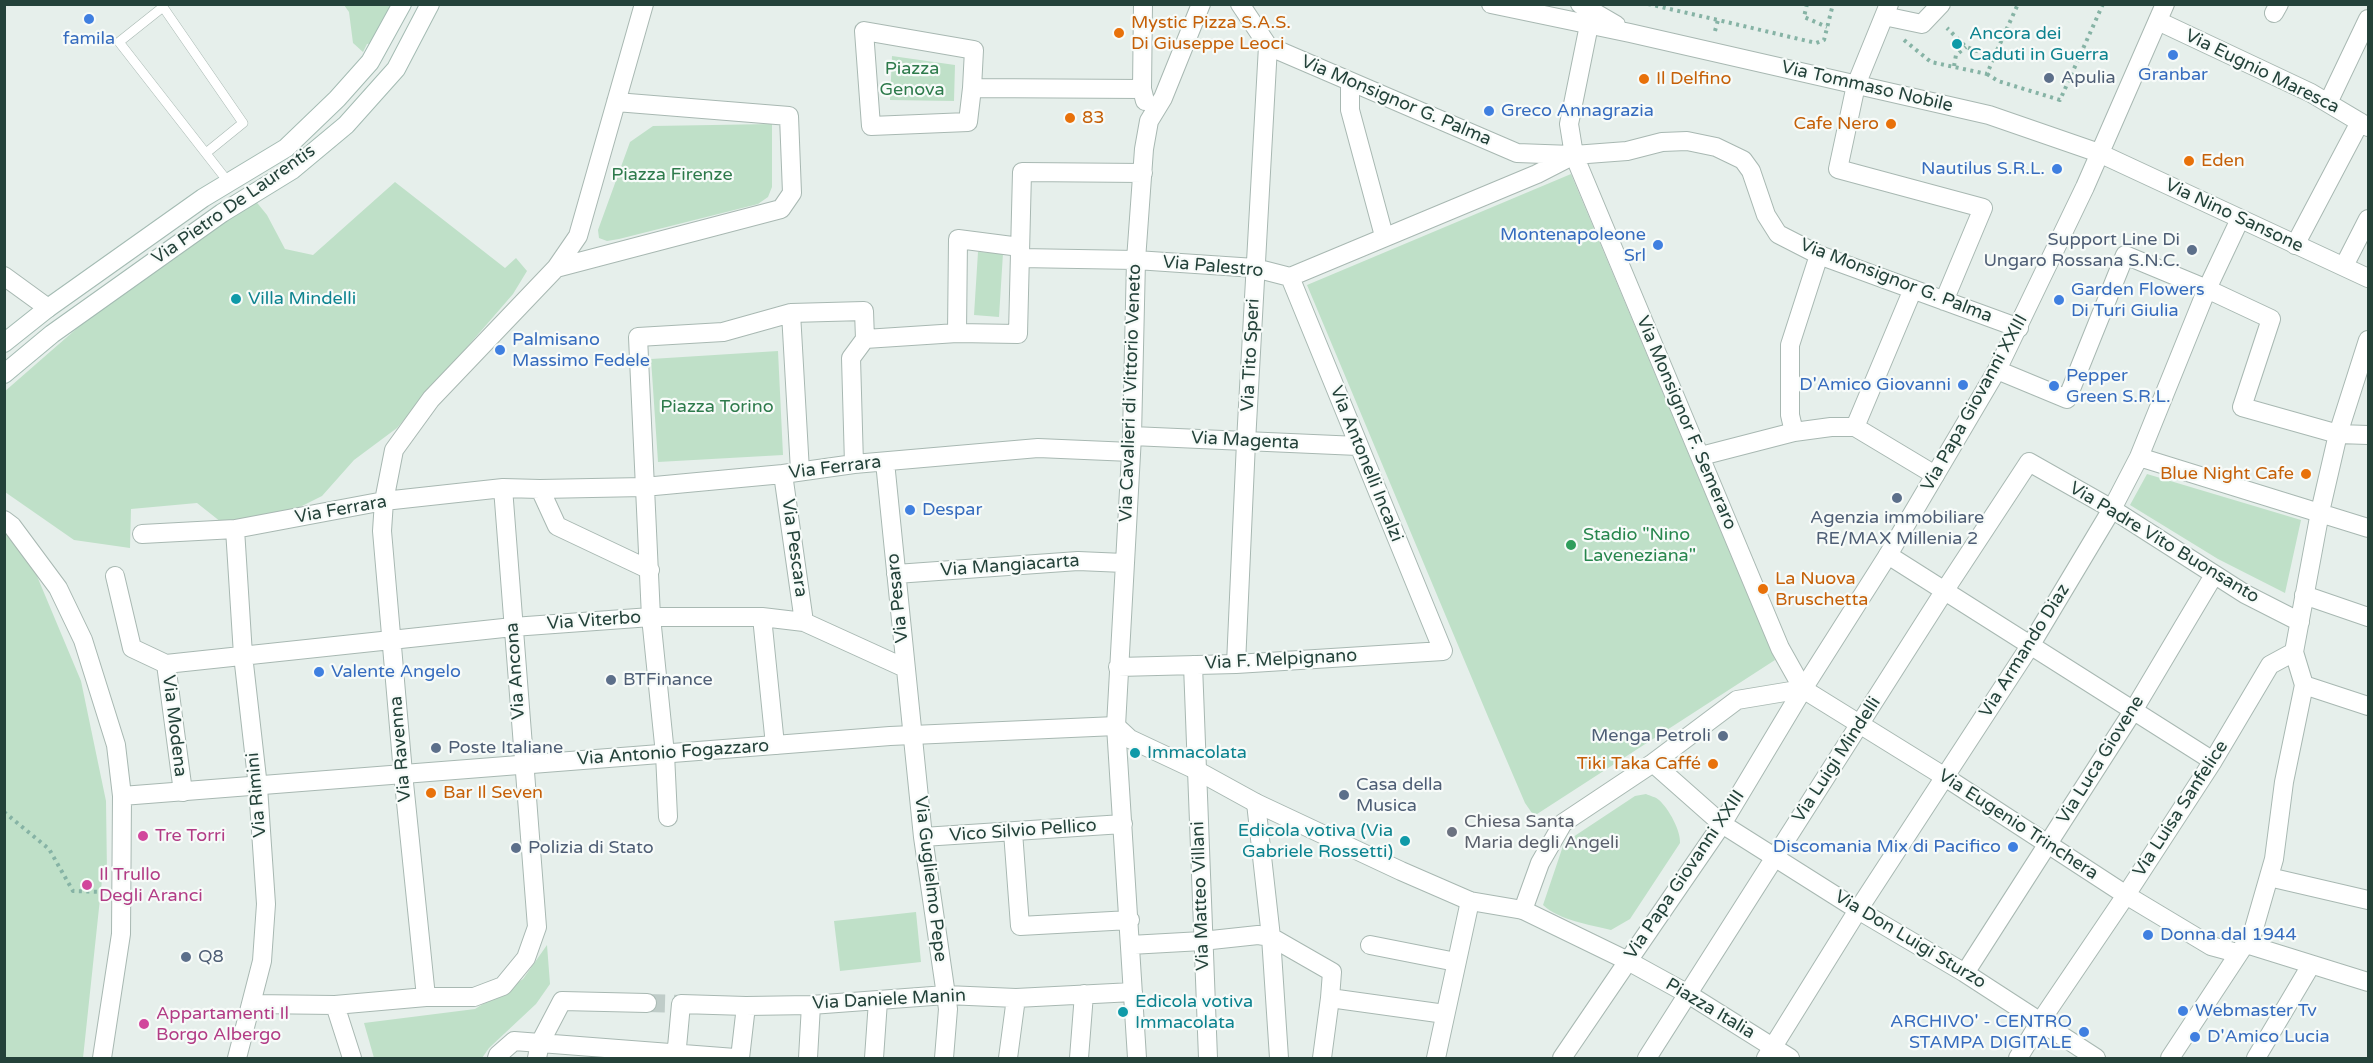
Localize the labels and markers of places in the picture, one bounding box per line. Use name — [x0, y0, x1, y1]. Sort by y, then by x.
marker: famila — [82, 12, 96, 26]
place label: Mystic Pizza S.A.S. Di Giuseppe Leoci — [1131, 12, 1291, 54]
place label: Ancora dei Caduti in Guerra — [1969, 23, 2109, 66]
marker: Mystic Pizza S.A.S. Di Giuseppe Leoci — [1112, 26, 1126, 40]
place label: famila — [63, 28, 115, 50]
marker: Ancora dei Caduti in Guerra — [1950, 37, 1964, 51]
marker: Granbar — [2166, 48, 2180, 62]
place label: Granbar — [2138, 64, 2208, 86]
place label: Apulia — [2061, 67, 2116, 89]
place label: Il Delfino — [1656, 68, 1731, 90]
marker: Apulia — [2042, 71, 2056, 85]
marker: Il Delfino — [1637, 72, 1651, 86]
place label: Greco Annagrazia — [1501, 100, 1654, 122]
marker: Greco Annagrazia — [1482, 104, 1496, 118]
place label: 83 — [1082, 107, 1105, 129]
marker: 83 — [1063, 111, 1077, 125]
place label: Cafe Nero — [1793, 113, 1879, 135]
marker: Cafe Nero — [1884, 117, 1898, 131]
place label: Eden — [2201, 150, 2245, 172]
marker: Eden — [2182, 154, 2196, 168]
place label: Nautilus S.R.L. — [1921, 158, 2045, 180]
marker: Nautilus S.R.L. — [2050, 162, 2064, 176]
place label: Montenapoleone Srl — [1500, 224, 1646, 266]
place label: Support Line Di Ungaro Rossana S.N.C. — [1983, 229, 2180, 272]
marker: Montenapoleone Srl — [1651, 238, 1665, 252]
marker: Support Line Di Ungaro Rossana S.N.C. — [2185, 243, 2199, 257]
place label: Garden Flowers Di Turi Giulia — [2071, 279, 2205, 322]
place label: Villa Mindelli — [248, 288, 356, 310]
marker: Villa Mindelli — [229, 292, 243, 306]
marker: Garden Flowers Di Turi Giulia — [2052, 293, 2066, 307]
place label: Palmisano Massimo Fedele — [512, 329, 650, 372]
marker: Palmisano Massimo Fedele — [493, 343, 507, 357]
place label: Pepper Green S.R.L. — [2066, 365, 2171, 407]
place label: D'Amico Giovanni — [1799, 374, 1951, 396]
marker: D'Amico Giovanni — [1956, 378, 1970, 392]
marker: Pepper Green S.R.L. — [2047, 379, 2061, 393]
place label: Blue Night Cafe — [2160, 463, 2294, 485]
marker: Blue Night Cafe — [2299, 467, 2313, 481]
marker: Agenzia immobiliare RE/MAX Millenia 2 — [1890, 491, 1904, 505]
place label: Despar — [922, 499, 982, 521]
marker: Despar — [903, 503, 917, 517]
place label: Agenzia immobiliare RE/MAX Millenia 2 — [1810, 507, 1984, 550]
place label: Stadio "Nino Laveneziana" — [1583, 524, 1696, 566]
marker: Stadio "Nino Laveneziana" — [1564, 538, 1578, 552]
place label: La Nuova Bruschetta — [1775, 568, 1868, 610]
marker: La Nuova Bruschetta — [1756, 582, 1770, 596]
place label: Valente Angelo — [331, 661, 461, 683]
marker: Valente Angelo — [312, 665, 326, 679]
place label: BTFinance — [623, 669, 713, 691]
marker: BTFinance — [604, 673, 618, 687]
place label: Menga Petroli — [1591, 725, 1711, 747]
marker: Menga Petroli — [1716, 729, 1730, 743]
place label: Poste Italiane — [448, 737, 563, 759]
marker: Poste Italiane — [429, 741, 443, 755]
place label: Immacolata — [1147, 742, 1247, 764]
marker: Immacolata — [1128, 746, 1142, 760]
place label: Tiki Taka Caffé — [1577, 753, 1701, 775]
marker: Tiki Taka Caffé — [1706, 757, 1720, 771]
place label: Casa della Musica — [1356, 774, 1443, 816]
place label: Bar Il Seven — [443, 782, 543, 804]
marker: Bar Il Seven — [424, 786, 438, 800]
marker: Casa della Musica — [1337, 788, 1351, 802]
place label: Chiesa Santa Maria degli Angeli — [1464, 811, 1619, 854]
place label: Edicola votiva (Via Gabriele Rossetti) — [1238, 820, 1393, 862]
place label: Tre Torri — [155, 825, 225, 847]
marker: Chiesa Santa Maria degli Angeli — [1445, 825, 1459, 839]
marker: Tre Torri — [136, 829, 150, 843]
marker: Edicola votiva (Via Gabriele Rossetti) — [1398, 834, 1412, 848]
place label: Discomania Mix di Pacifico — [1773, 836, 2001, 858]
place label: Polizia di Stato — [528, 837, 654, 859]
marker: Discomania Mix di Pacifico — [2006, 840, 2020, 854]
marker: Polizia di Stato — [509, 841, 523, 855]
place label: Il Trullo Degli Aranci — [99, 864, 203, 906]
marker: Il Trullo Degli Aranci — [80, 878, 94, 892]
place label: Donna dal 1944 — [2160, 924, 2297, 946]
marker: Donna dal 1944 — [2141, 928, 2155, 942]
place label: Q8 — [198, 946, 224, 968]
marker: Q8 — [179, 950, 193, 964]
place label: Edicola votiva Immacolata — [1135, 991, 1253, 1034]
place label: Webmaster Tv — [2195, 1000, 2317, 1022]
place label: Appartamenti Il Borgo Albergo — [156, 1003, 289, 1046]
marker: Webmaster Tv — [2176, 1004, 2190, 1018]
marker: Edicola votiva Immacolata — [1116, 1005, 1130, 1019]
place label: ARCHIVO' - CENTRO STAMPA DIGITALE — [1890, 1011, 2072, 1054]
marker: Appartamenti Il Borgo Albergo — [137, 1017, 151, 1031]
marker: ARCHIVO' - CENTRO STAMPA DIGITALE — [2077, 1025, 2091, 1039]
place label: D'Amico Lucia — [2207, 1026, 2330, 1048]
marker: D'Amico Lucia — [2188, 1030, 2202, 1044]

